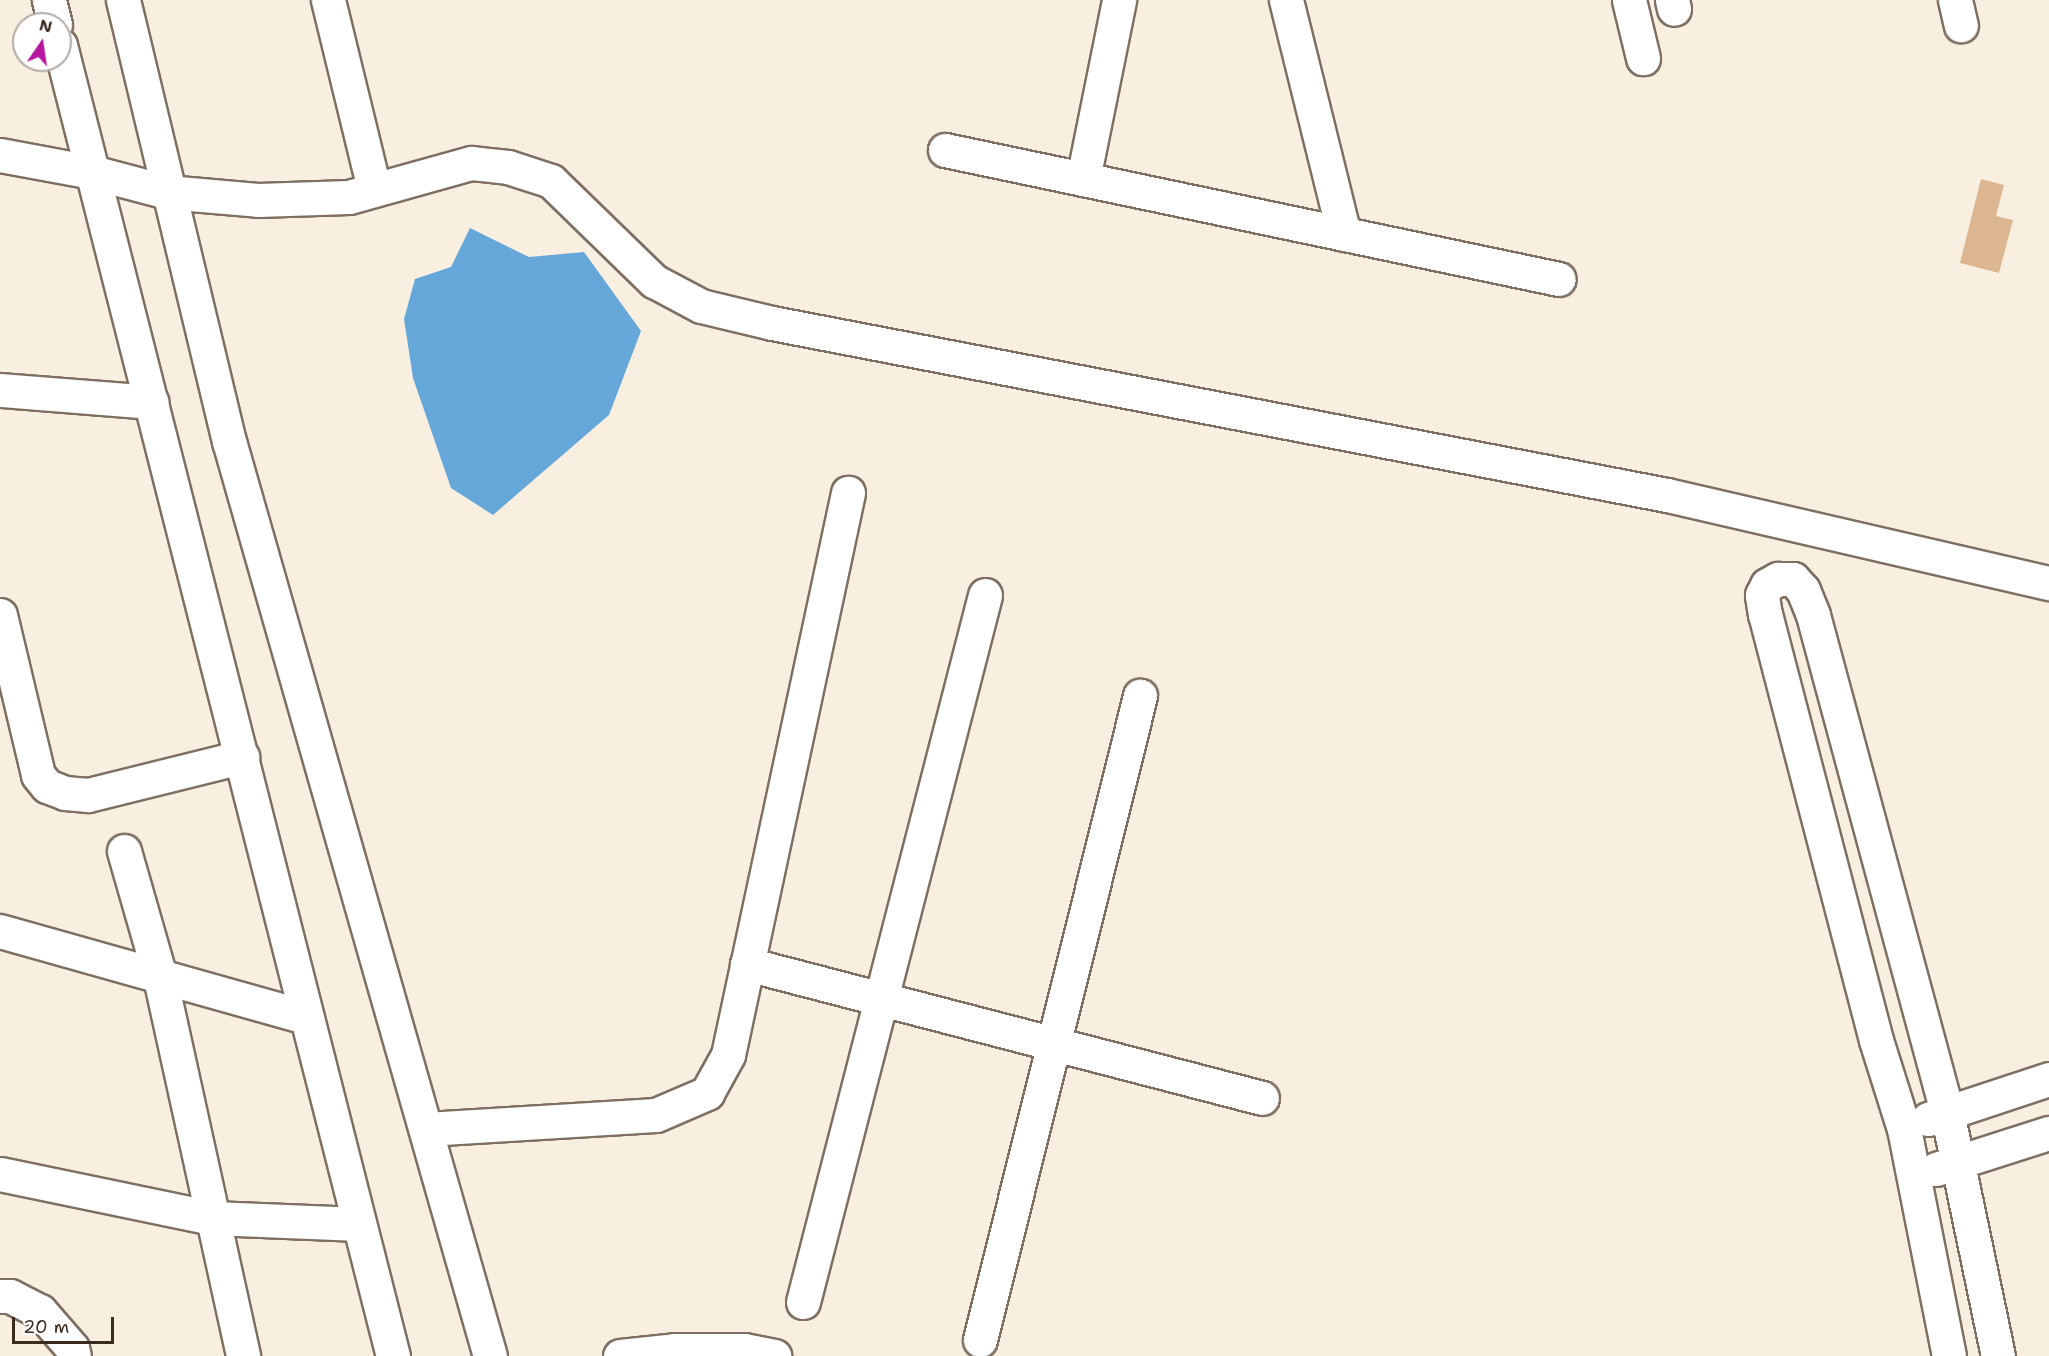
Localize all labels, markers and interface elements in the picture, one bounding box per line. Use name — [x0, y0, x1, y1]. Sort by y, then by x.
north arrow — [12, 12, 72, 72]
text: N — [37, 14, 54, 38]
scale bar — [15, 1305, 117, 1343]
text: 20 m — [23, 1315, 69, 1339]

